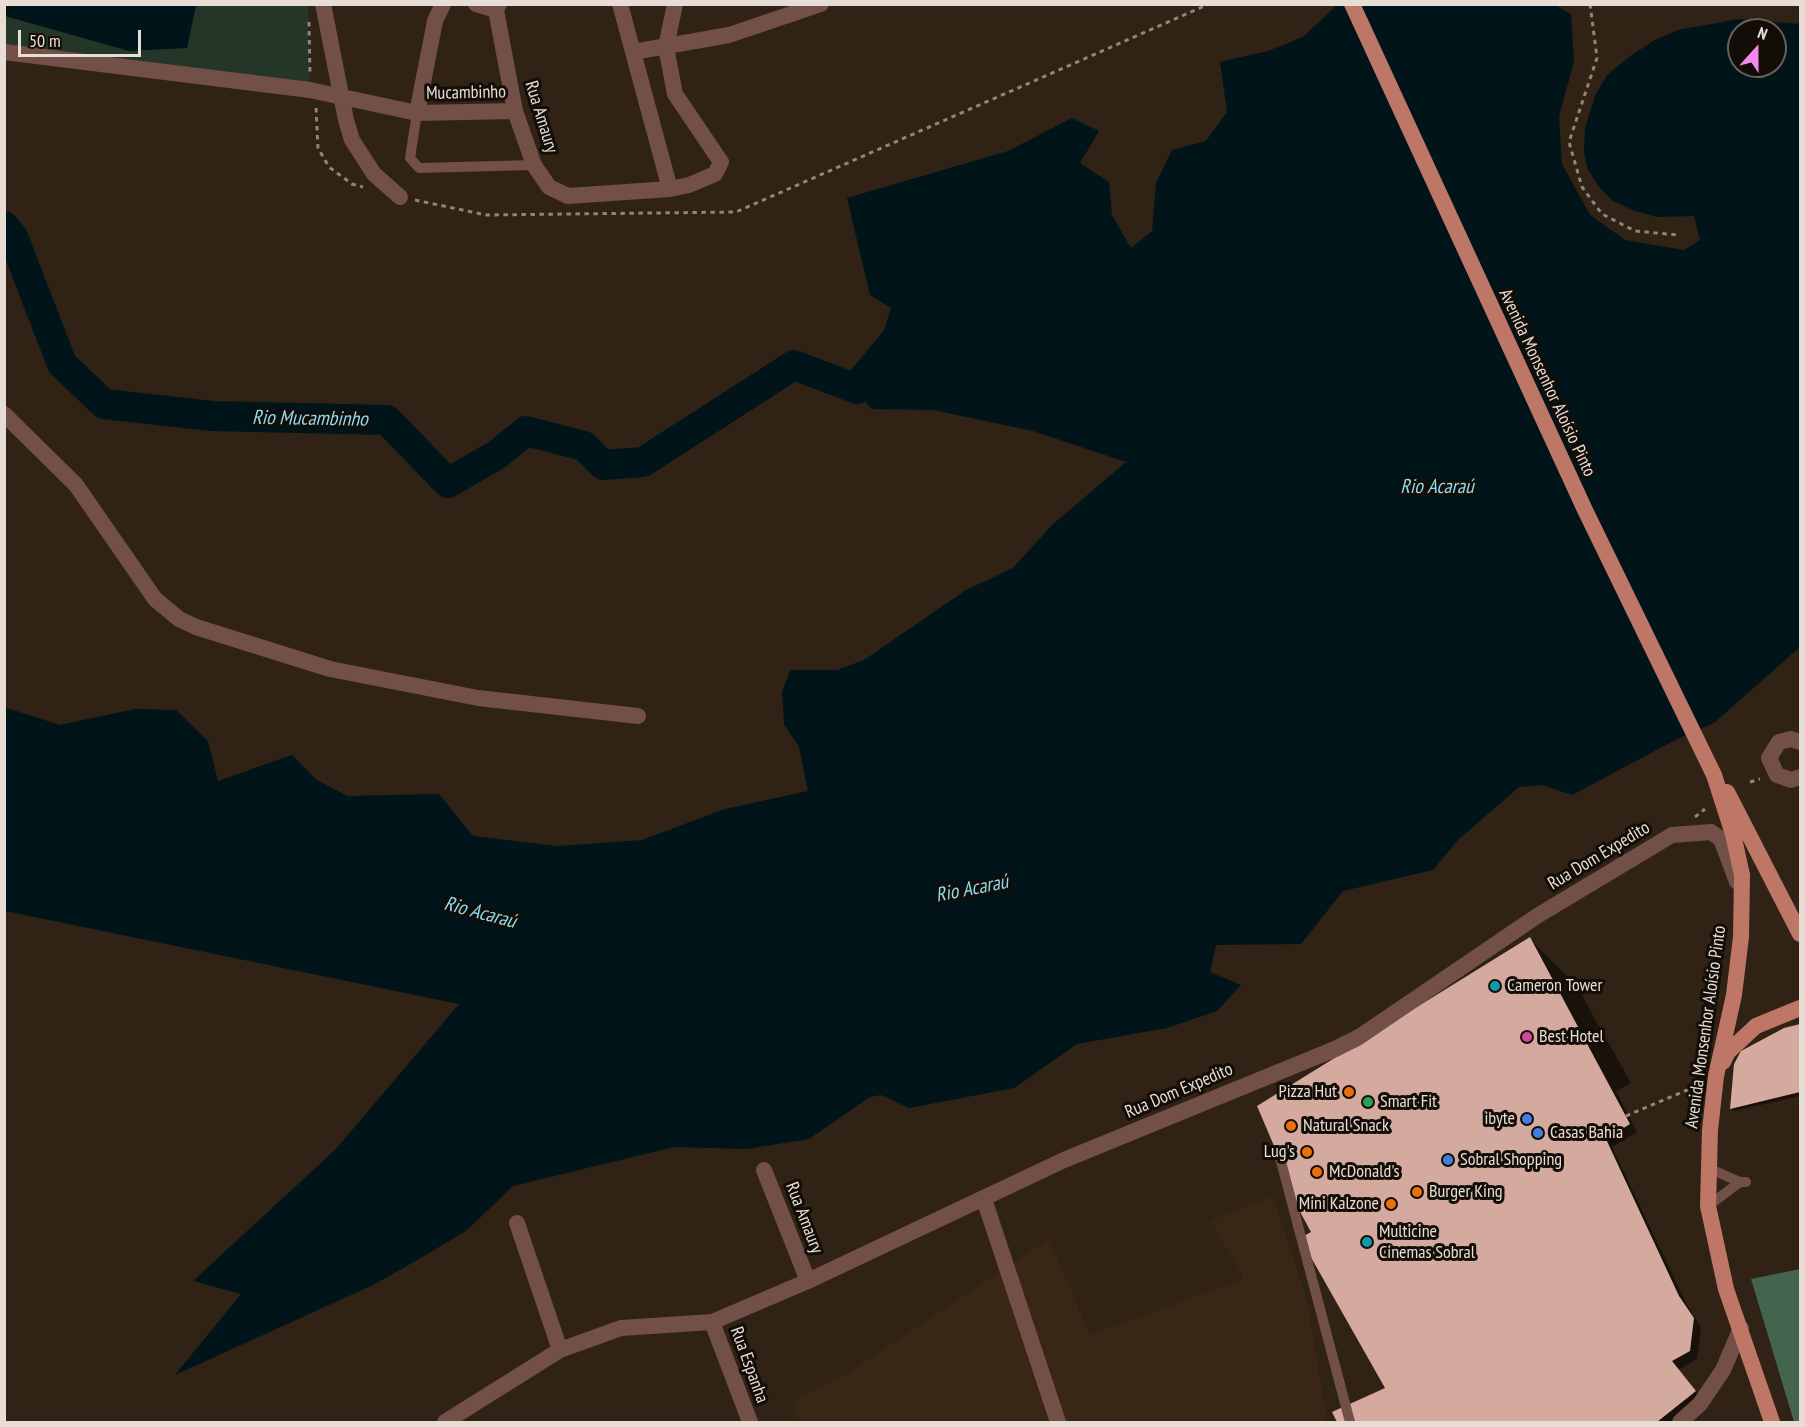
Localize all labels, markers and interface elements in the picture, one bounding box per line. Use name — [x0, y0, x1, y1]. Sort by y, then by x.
scale bar — [21, 18, 144, 56]
north arrow — [1727, 18, 1787, 78]
text: N — [1755, 22, 1770, 44]
text: 50 m — [29, 29, 61, 52]
street label: Rua Amaury — [520, 78, 562, 156]
street label: Mucambinho — [426, 82, 506, 104]
street label: Avenida Monsenhor Aloísio Pinto — [1494, 286, 1600, 480]
water label: Rio Mucambinho — [252, 406, 368, 432]
water label: Rio Acaraú — [1400, 475, 1474, 499]
street label: Rua Dom Expedito — [1544, 817, 1654, 895]
water label: Rio Acaraú — [934, 870, 1010, 908]
water label: Rio Acaraú — [441, 892, 519, 934]
street label: Avenida Monsenhor Aloísio Pinto — [1681, 924, 1731, 1130]
place label: Cameron Tower — [1507, 975, 1602, 997]
marker: Cameron Tower — [1488, 979, 1502, 993]
place label: Best Hotel — [1539, 1026, 1604, 1048]
marker: Best Hotel — [1520, 1030, 1534, 1044]
street label: Rua Dom Expedito — [1122, 1059, 1236, 1123]
place label: Pizza Hut — [1279, 1081, 1337, 1103]
marker: Pizza Hut — [1342, 1085, 1356, 1099]
place label: Smart Fit — [1380, 1091, 1437, 1113]
marker: Smart Fit — [1361, 1095, 1375, 1109]
place label: ibyte — [1484, 1108, 1515, 1130]
marker: ibyte — [1520, 1112, 1534, 1126]
place label: Natural Snack — [1303, 1115, 1389, 1137]
marker: Natural Snack — [1284, 1119, 1298, 1133]
place label: Casas Bahia — [1550, 1122, 1623, 1144]
marker: Casas Bahia — [1531, 1126, 1545, 1140]
place label: Lug's — [1264, 1141, 1295, 1163]
marker: Lug's — [1300, 1145, 1314, 1159]
place label: Sobral Shopping — [1460, 1149, 1562, 1171]
marker: Sobral Shopping — [1441, 1153, 1455, 1167]
place label: McDonald's — [1329, 1161, 1400, 1183]
marker: McDonald's — [1310, 1165, 1324, 1179]
street label: Rua Amaury — [781, 1179, 827, 1257]
place label: Burger King — [1429, 1181, 1503, 1203]
marker: Burger King — [1410, 1185, 1424, 1199]
place label: Mini Kalzone — [1299, 1193, 1379, 1215]
marker: Mini Kalzone — [1384, 1197, 1398, 1211]
place label: Multicine Cinemas Sobral — [1379, 1221, 1475, 1264]
marker: Multicine Cinemas Sobral — [1360, 1235, 1374, 1249]
street label: Rua Espanha — [725, 1324, 773, 1406]

